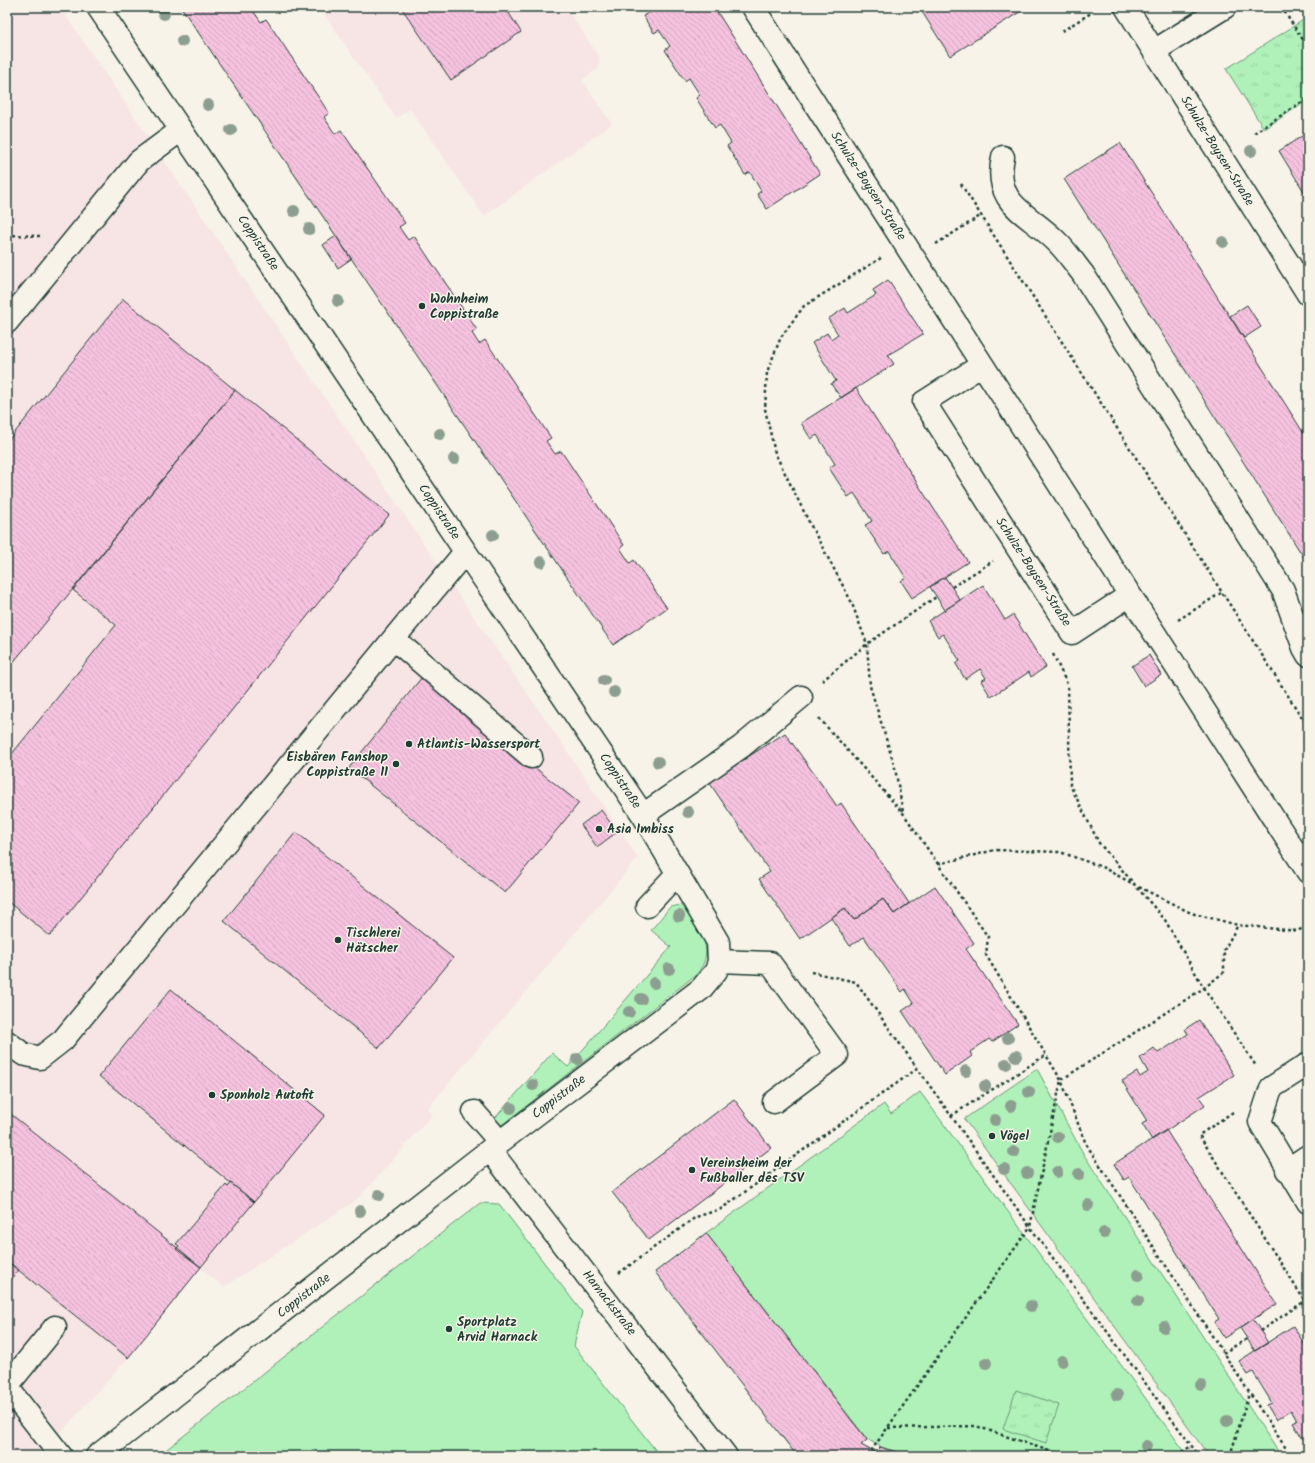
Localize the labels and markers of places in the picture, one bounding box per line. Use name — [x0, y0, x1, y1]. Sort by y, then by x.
place label: Wohnheim Coppistraße — [430, 289, 499, 325]
marker: Wohnheim Coppistraße — [417, 301, 427, 311]
place label: Atlantis-Wassersport — [417, 734, 540, 755]
marker: Atlantis-Wassersport — [404, 739, 414, 749]
place label: Eisbären Fanshop Coppistraße 11 — [287, 747, 388, 783]
marker: Eisbären Fanshop Coppistraße 11 — [391, 759, 401, 769]
place label: Asia Imbiss — [607, 819, 674, 840]
marker: Asia Imbiss — [594, 824, 604, 834]
place label: Tischlerei Hätscher — [346, 923, 401, 959]
marker: Tischlerei Hätscher — [333, 935, 343, 945]
place label: Sponholz Autofit — [220, 1085, 314, 1106]
marker: Sponholz Autofit — [207, 1090, 217, 1100]
place label: Vögel — [1000, 1126, 1029, 1147]
marker: Vögel — [987, 1131, 997, 1141]
place label: Vereinsheim der Fußballer des TSV — [700, 1153, 805, 1189]
marker: Vereinsheim der Fußballer des TSV — [687, 1165, 697, 1175]
place label: Sportplatz Arvid Harnack — [457, 1312, 538, 1348]
marker: Sportplatz Arvid Harnack — [444, 1324, 454, 1334]

